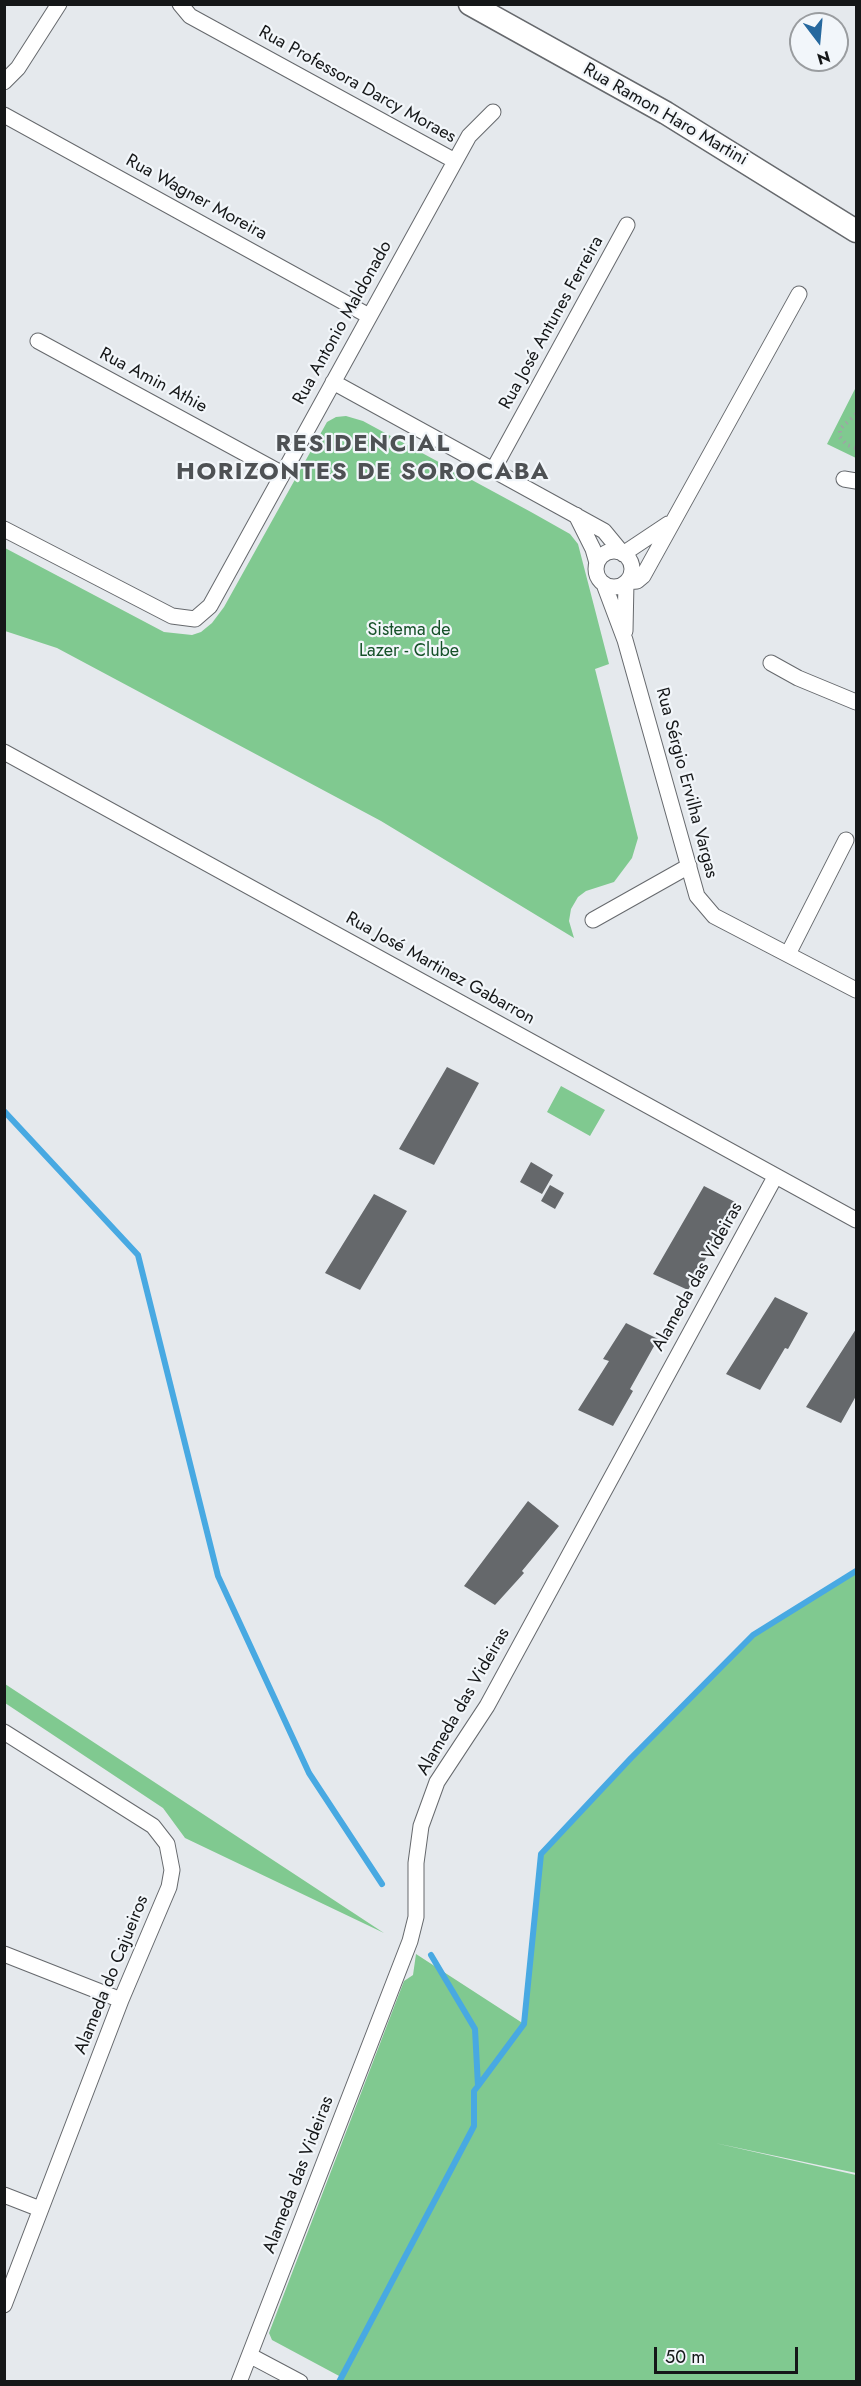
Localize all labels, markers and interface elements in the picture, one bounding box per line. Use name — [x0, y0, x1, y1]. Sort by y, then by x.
north arrow — [789, 12, 849, 72]
street label: Rua Professora Darcy Moraes — [255, 22, 459, 148]
text: N — [814, 45, 833, 71]
street label: Rua Ramon Haro Martini — [579, 59, 751, 171]
street label: Rua Wagner Moreira — [122, 150, 270, 246]
street label: Rua José Antunes Ferreira — [495, 233, 609, 413]
street label: Rua Antonio Maldonado — [289, 237, 397, 409]
street label: Rua Amin Athie — [96, 344, 210, 418]
district label: RESIDENCIAL HORIZONTES DE SOROCABA — [176, 431, 550, 487]
park label: Sistema de Lazer - Clube — [359, 620, 459, 662]
street label: Rua Sérgio Ervilha Vargas — [650, 685, 722, 881]
street label: Rua José Martinez Gabarron — [342, 908, 538, 1030]
street label: Alameda das Videiras — [648, 1199, 748, 1355]
street label: Alameda das Videiras — [413, 1624, 515, 1780]
street label: Alameda do Cajueiros — [70, 1892, 154, 2058]
street label: Alameda das Videiras — [259, 2093, 339, 2257]
scale bar — [657, 2335, 801, 2373]
text: 50 m — [665, 2344, 705, 2370]

